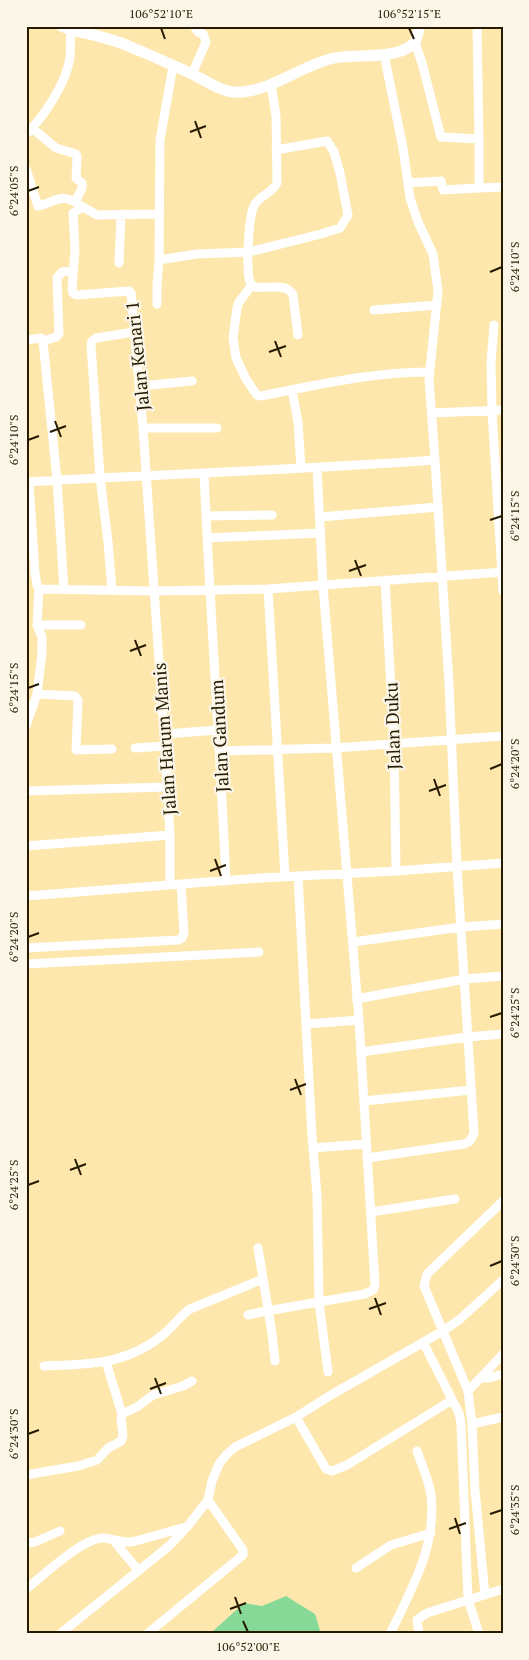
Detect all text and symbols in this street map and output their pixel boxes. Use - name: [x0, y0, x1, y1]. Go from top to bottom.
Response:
- text: 106°52'10"E: [129, 6, 193, 21]
- text: 106°52'15"E: [377, 6, 441, 21]
- text: 6°24'05"S: [6, 166, 21, 216]
- text: 6°24'10"S: [507, 242, 522, 292]
- street label: Jalan Kenari 1: [119, 300, 155, 412]
- text: 6°24'10"S: [6, 415, 21, 465]
- text: 6°24'15"S: [507, 491, 522, 541]
- street label: Jalan Harum Manis: [147, 662, 181, 816]
- text: 6°24'15"S: [6, 663, 21, 713]
- street label: Jalan Gandum: [204, 679, 234, 793]
- street label: Jalan Duku: [378, 682, 406, 770]
- text: 6°24'20"S: [507, 739, 522, 789]
- text: 6°24'20"S: [6, 912, 21, 962]
- text: 6°24'25"S: [507, 988, 522, 1038]
- text: 6°24'25"S: [6, 1160, 21, 1210]
- text: 6°24'30"S: [507, 1236, 522, 1286]
- text: 6°24'30"S: [6, 1409, 21, 1459]
- text: 6°24'35"S: [507, 1485, 522, 1535]
- text: 106°52'00"E: [216, 1639, 280, 1654]

